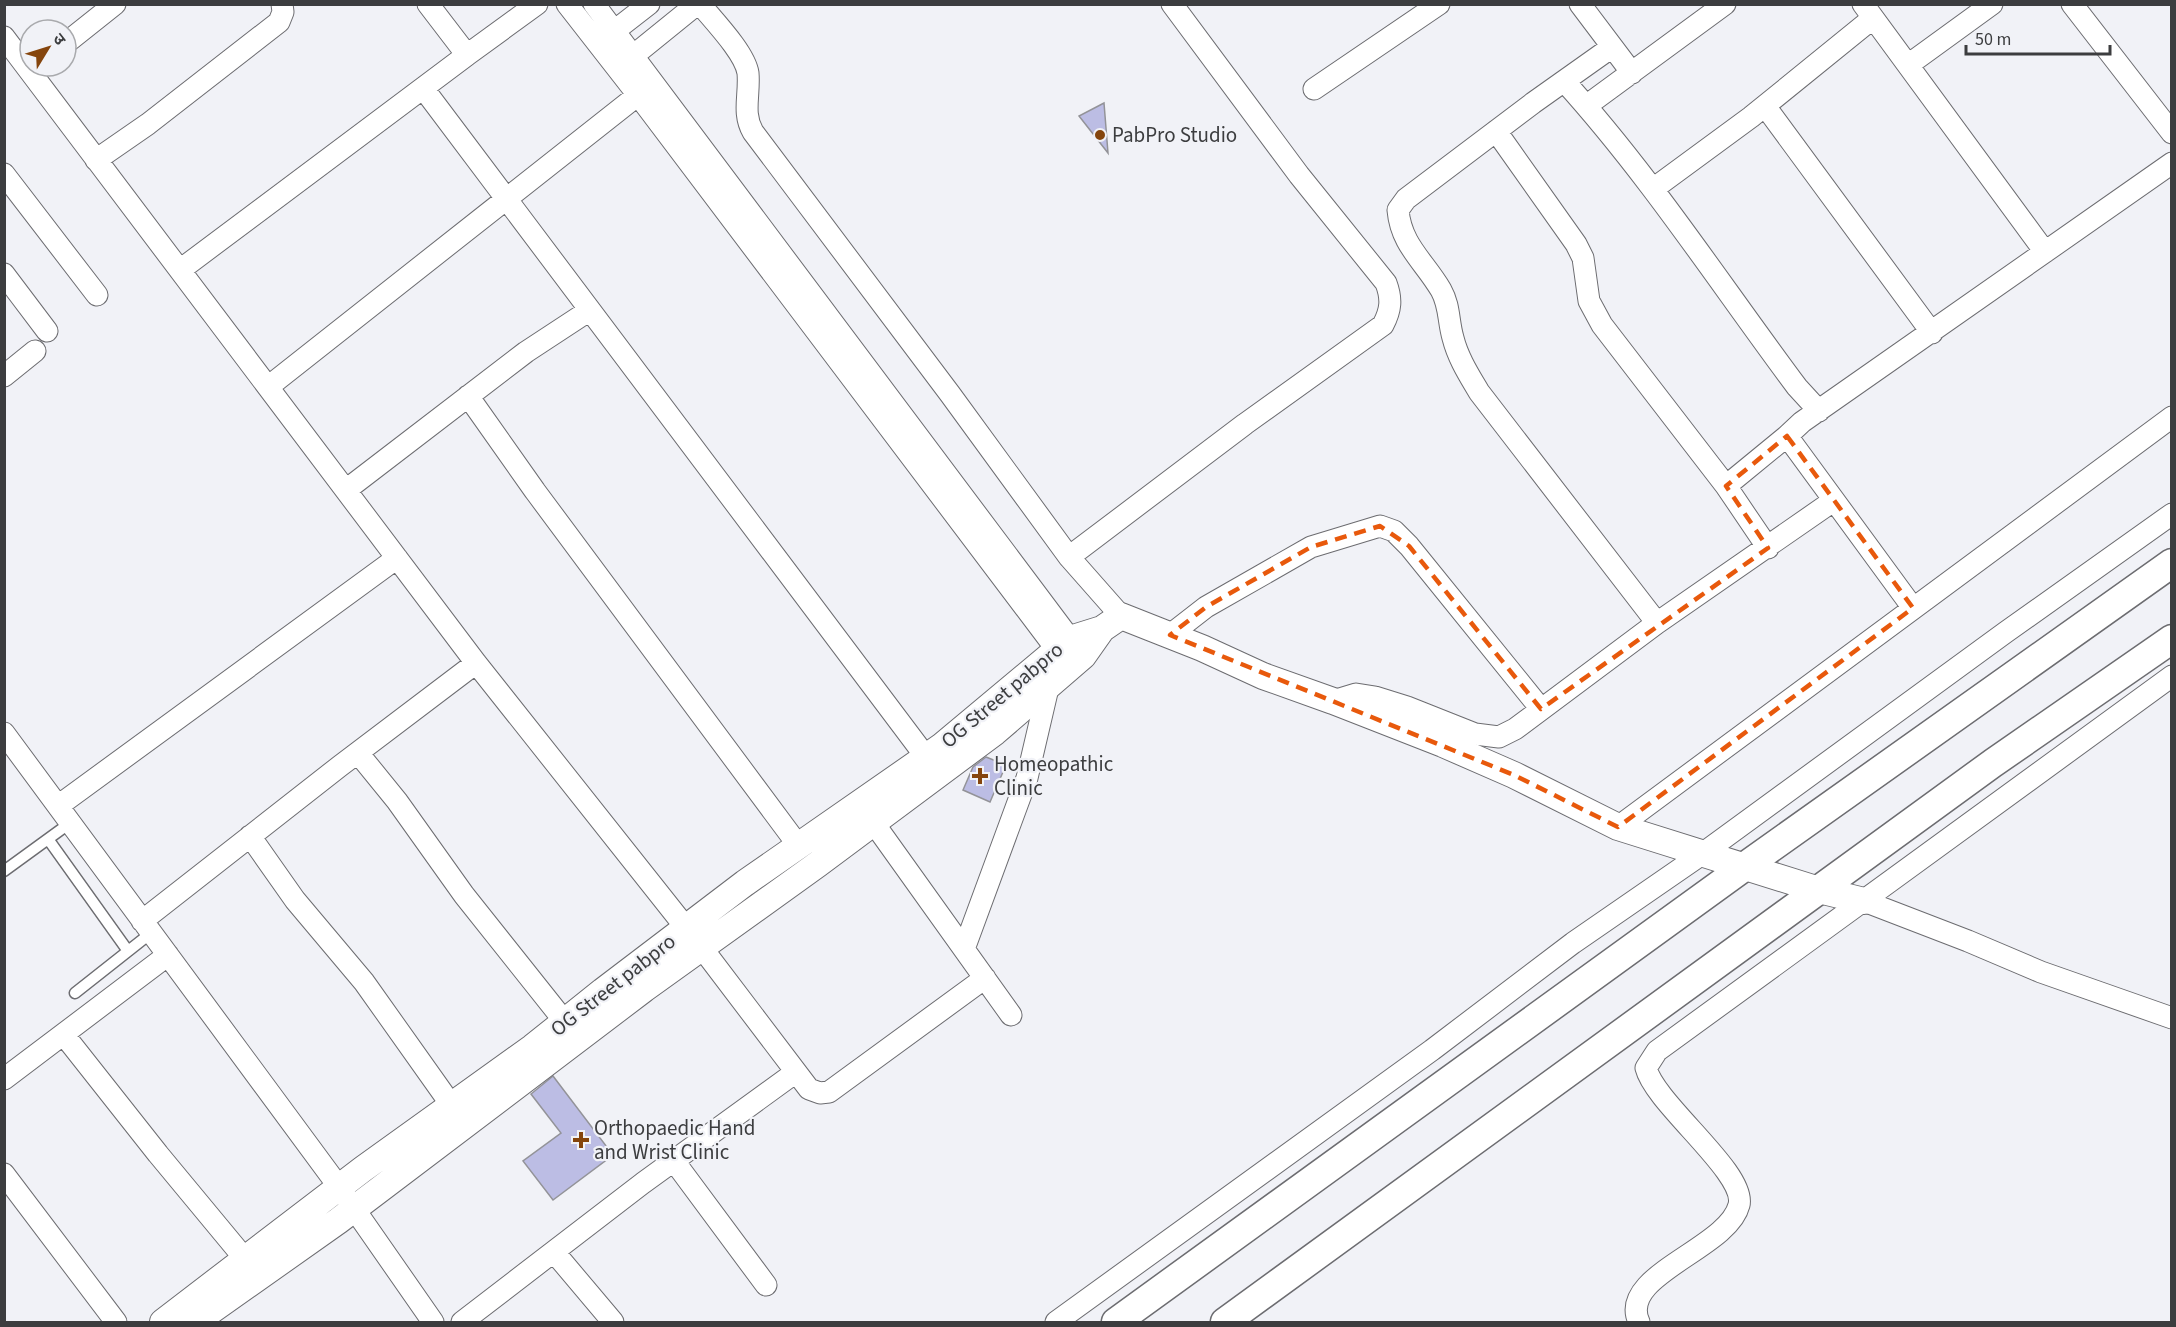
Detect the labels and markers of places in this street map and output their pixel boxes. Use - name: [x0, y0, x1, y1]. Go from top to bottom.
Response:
- place label: PabPro Studio: [1112, 120, 1237, 150]
- marker: PabPro Studio: [1093, 128, 1107, 142]
- place label: Homeopathic Clinic: [994, 749, 1114, 803]
- marker: Homeopathic Clinic: [971, 767, 989, 785]
- place label: Orthopaedic Hand and Wrist Clinic: [594, 1113, 756, 1167]
- marker: Orthopaedic Hand and Wrist Clinic: [572, 1131, 590, 1149]

